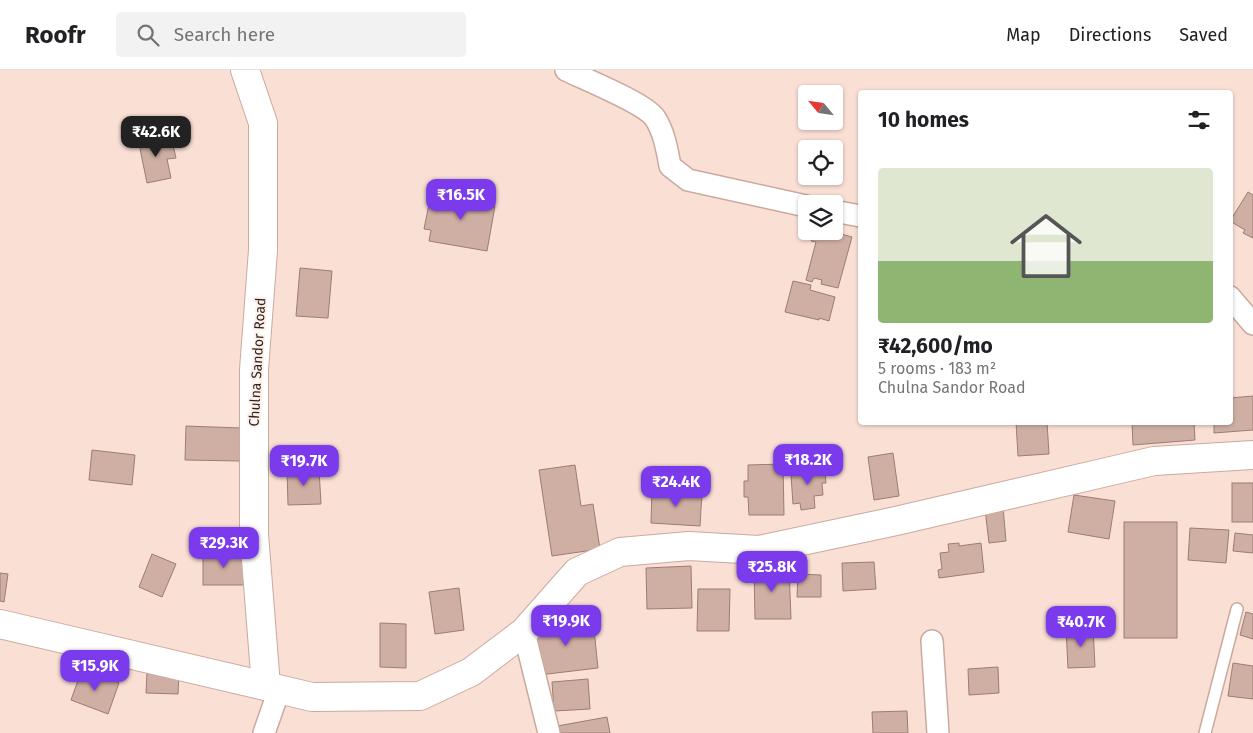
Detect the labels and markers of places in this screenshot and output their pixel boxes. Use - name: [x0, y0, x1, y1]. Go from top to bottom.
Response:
- pin: ₹42.6K: [115, 116, 197, 158]
- pin: ₹16.5K: [420, 178, 502, 221]
- pin: ₹19.7K: [263, 444, 345, 487]
- pin: ₹18.2K: [767, 444, 849, 486]
- pin: ₹24.4K: [635, 466, 717, 508]
- pin: ₹29.3K: [183, 526, 265, 569]
- pin: ₹25.8K: [731, 550, 813, 593]
- pin: ₹19.9K: [525, 604, 607, 647]
- pin: ₹40.7K: [1040, 606, 1122, 648]
- pin: ₹15.9K: [54, 650, 136, 692]

